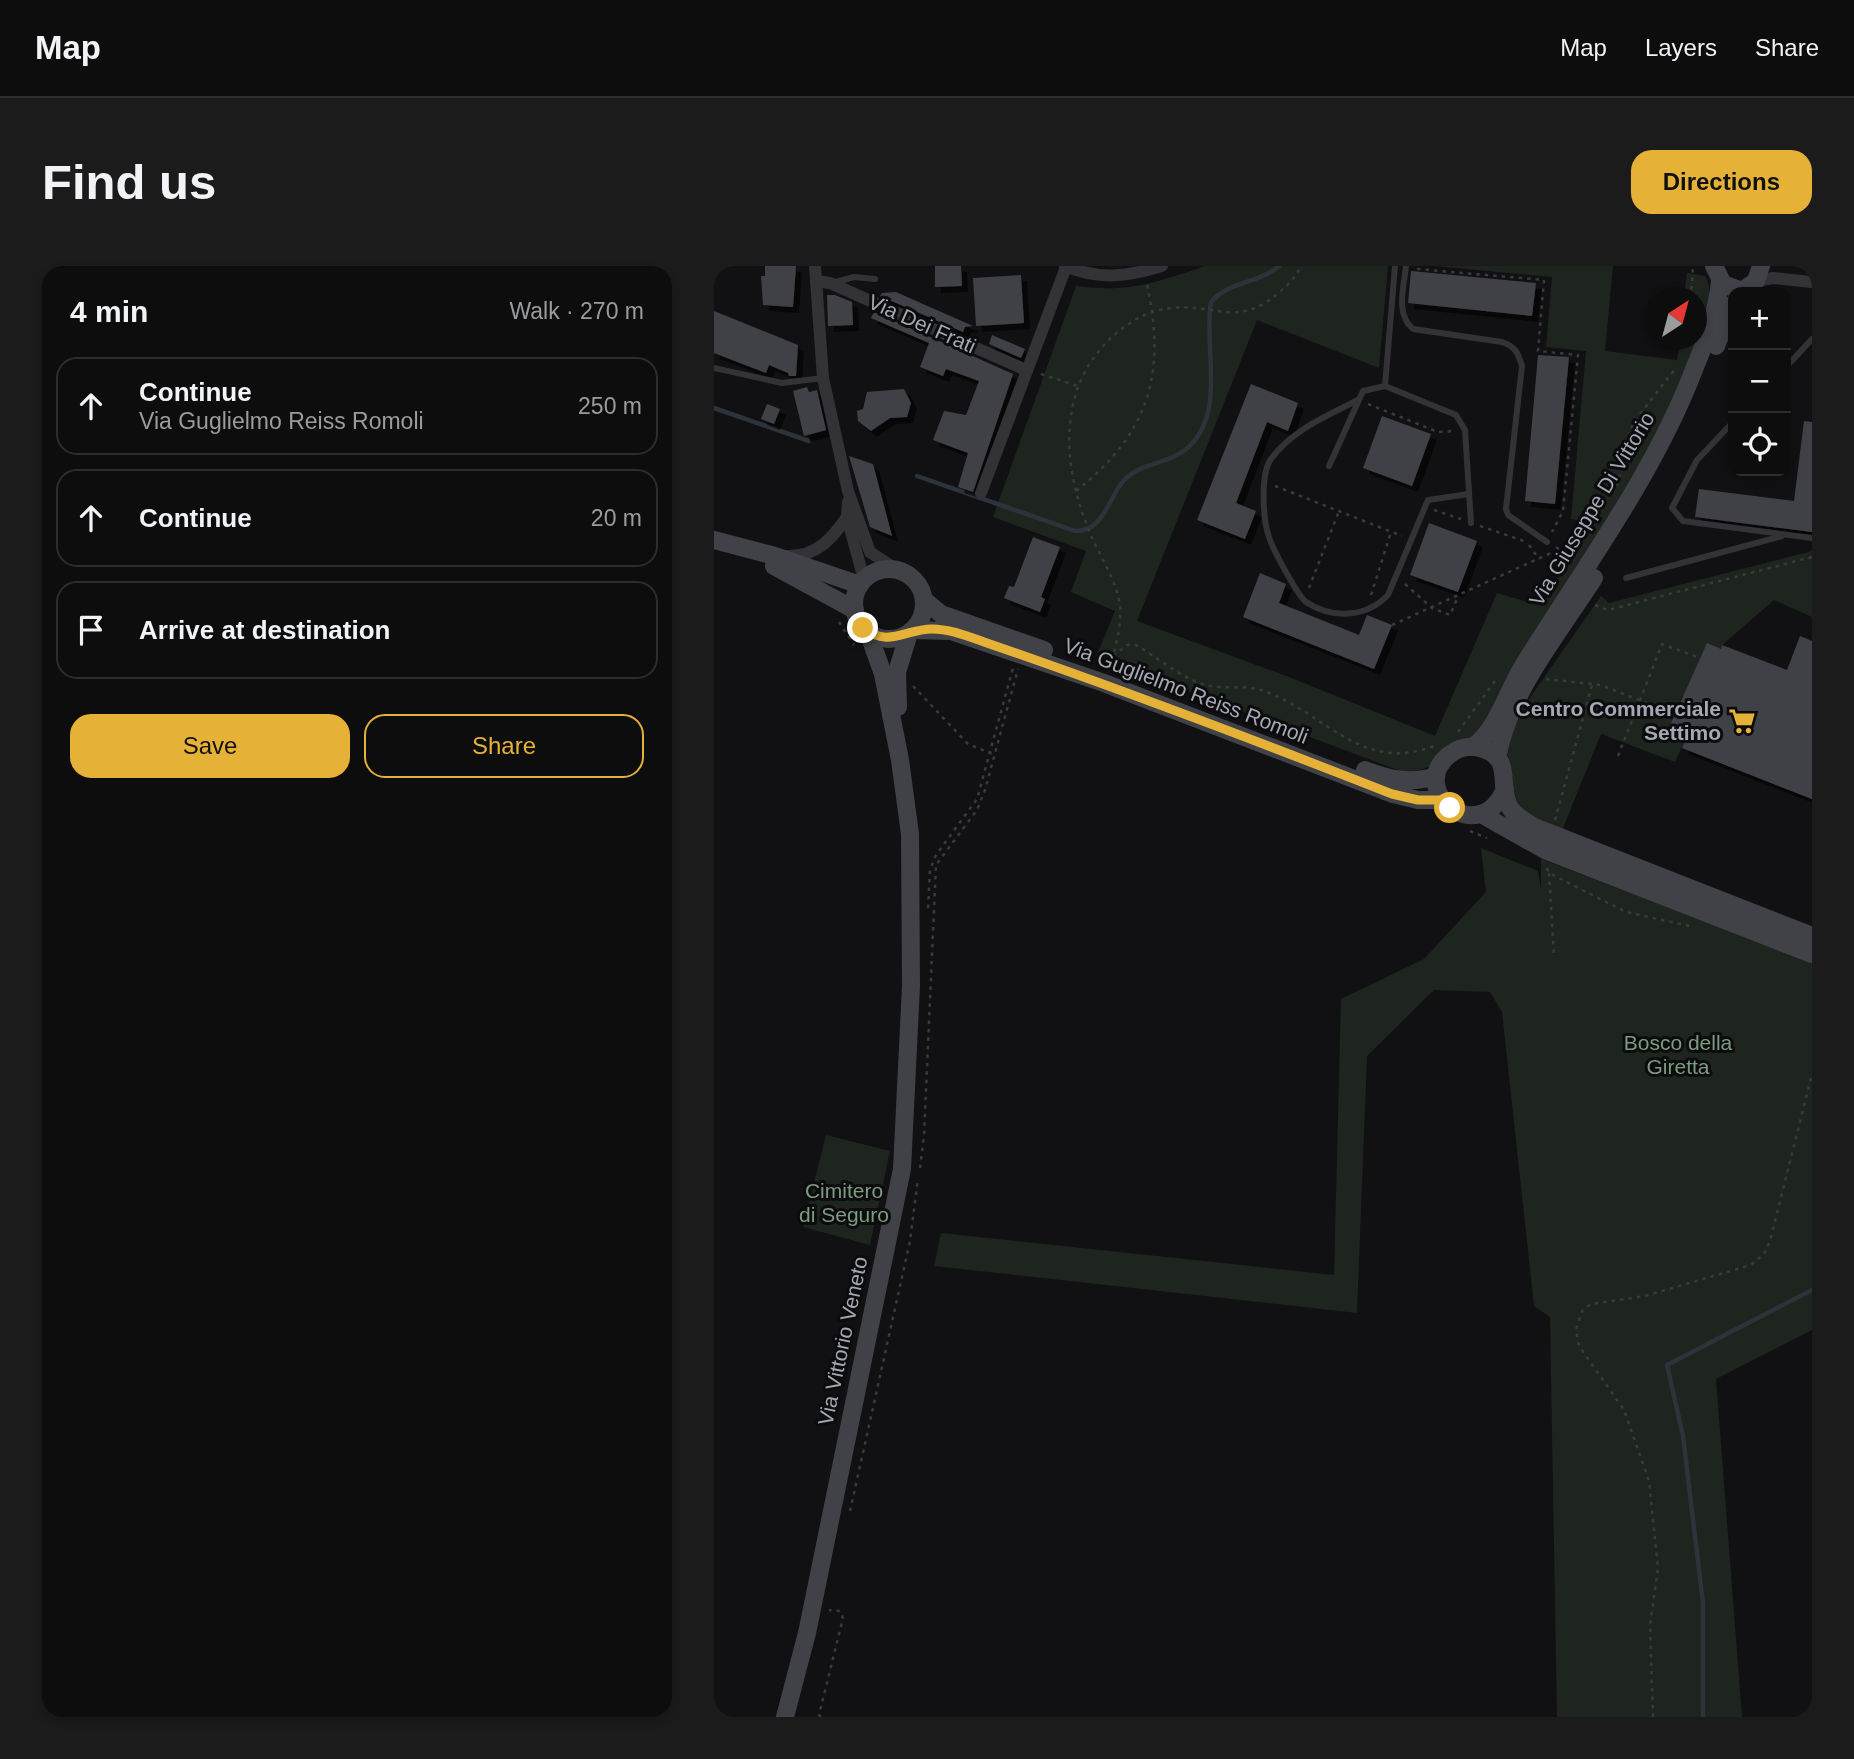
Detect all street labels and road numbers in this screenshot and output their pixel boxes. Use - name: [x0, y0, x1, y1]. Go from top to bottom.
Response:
- street label: Via Dei Frati: [865, 290, 979, 357]
- street label: Via Giuseppe Di Vittorio: [1524, 408, 1659, 610]
- street label: Via Guglielmo Reiss Romoli: [1061, 633, 1312, 748]
- street label: Via Vittorio Veneto: [813, 1254, 872, 1427]

